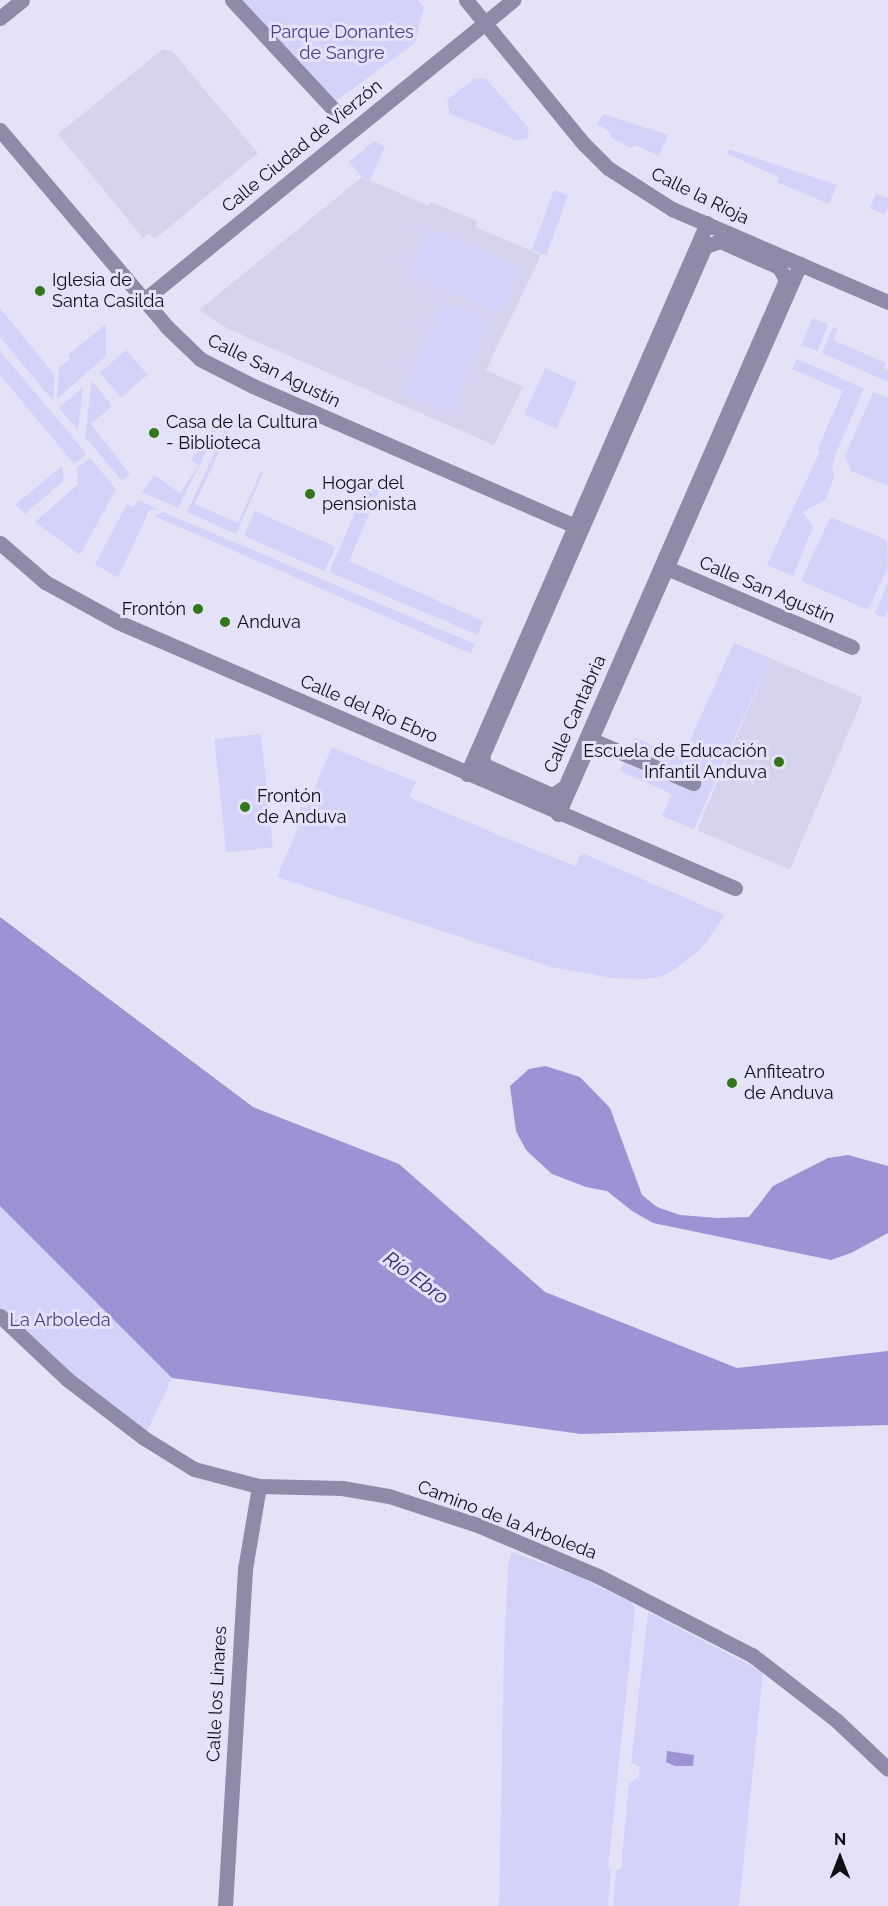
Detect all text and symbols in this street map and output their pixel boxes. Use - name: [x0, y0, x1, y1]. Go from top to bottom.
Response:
- park label: Parque Donantes de Sangre: [270, 22, 414, 64]
- street label: Calle Ciudad de Vierzón: [217, 75, 387, 217]
- street label: Calle la Rioja: [647, 163, 753, 229]
- place label: Iglesia de Santa Casilda: [52, 270, 164, 312]
- marker: Iglesia de Santa Casilda: [33, 284, 47, 298]
- street label: Calle San Agustín: [204, 329, 344, 413]
- place label: Casa de la Cultura - Biblioteca: [166, 412, 318, 454]
- marker: Casa de la Cultura - Biblioteca: [147, 426, 161, 440]
- place label: Hogar del pensionista: [322, 473, 416, 516]
- marker: Hogar del pensionista: [303, 487, 317, 501]
- street label: Calle San Agustín: [696, 552, 838, 628]
- place label: Frontón: [122, 598, 186, 620]
- marker: Frontón: [191, 602, 205, 616]
- place label: Anduva: [237, 611, 301, 633]
- marker: Anduva: [218, 615, 232, 629]
- street label: Calle Cantabria: [539, 652, 611, 776]
- street label: Calle del Río Ebro: [297, 670, 441, 748]
- place label: Escuela de Educación Infantil Anduva: [583, 741, 767, 783]
- marker: Escuela de Educación Infantil Anduva: [772, 755, 786, 769]
- place label: Frontón de Anduva: [257, 786, 347, 828]
- marker: Frontón de Anduva: [238, 800, 252, 814]
- place label: Anfiteatro de Anduva: [744, 1062, 834, 1104]
- marker: Anfiteatro de Anduva: [725, 1076, 739, 1090]
- water label: Río Ebro: [379, 1246, 453, 1310]
- park label: La Arboleda: [9, 1309, 111, 1331]
- street label: Camino de la Arboleda: [414, 1476, 600, 1564]
- street label: Calle los Linares: [203, 1626, 231, 1762]
- north arrow: [810, 1828, 870, 1888]
- text: N: [834, 1830, 846, 1849]

